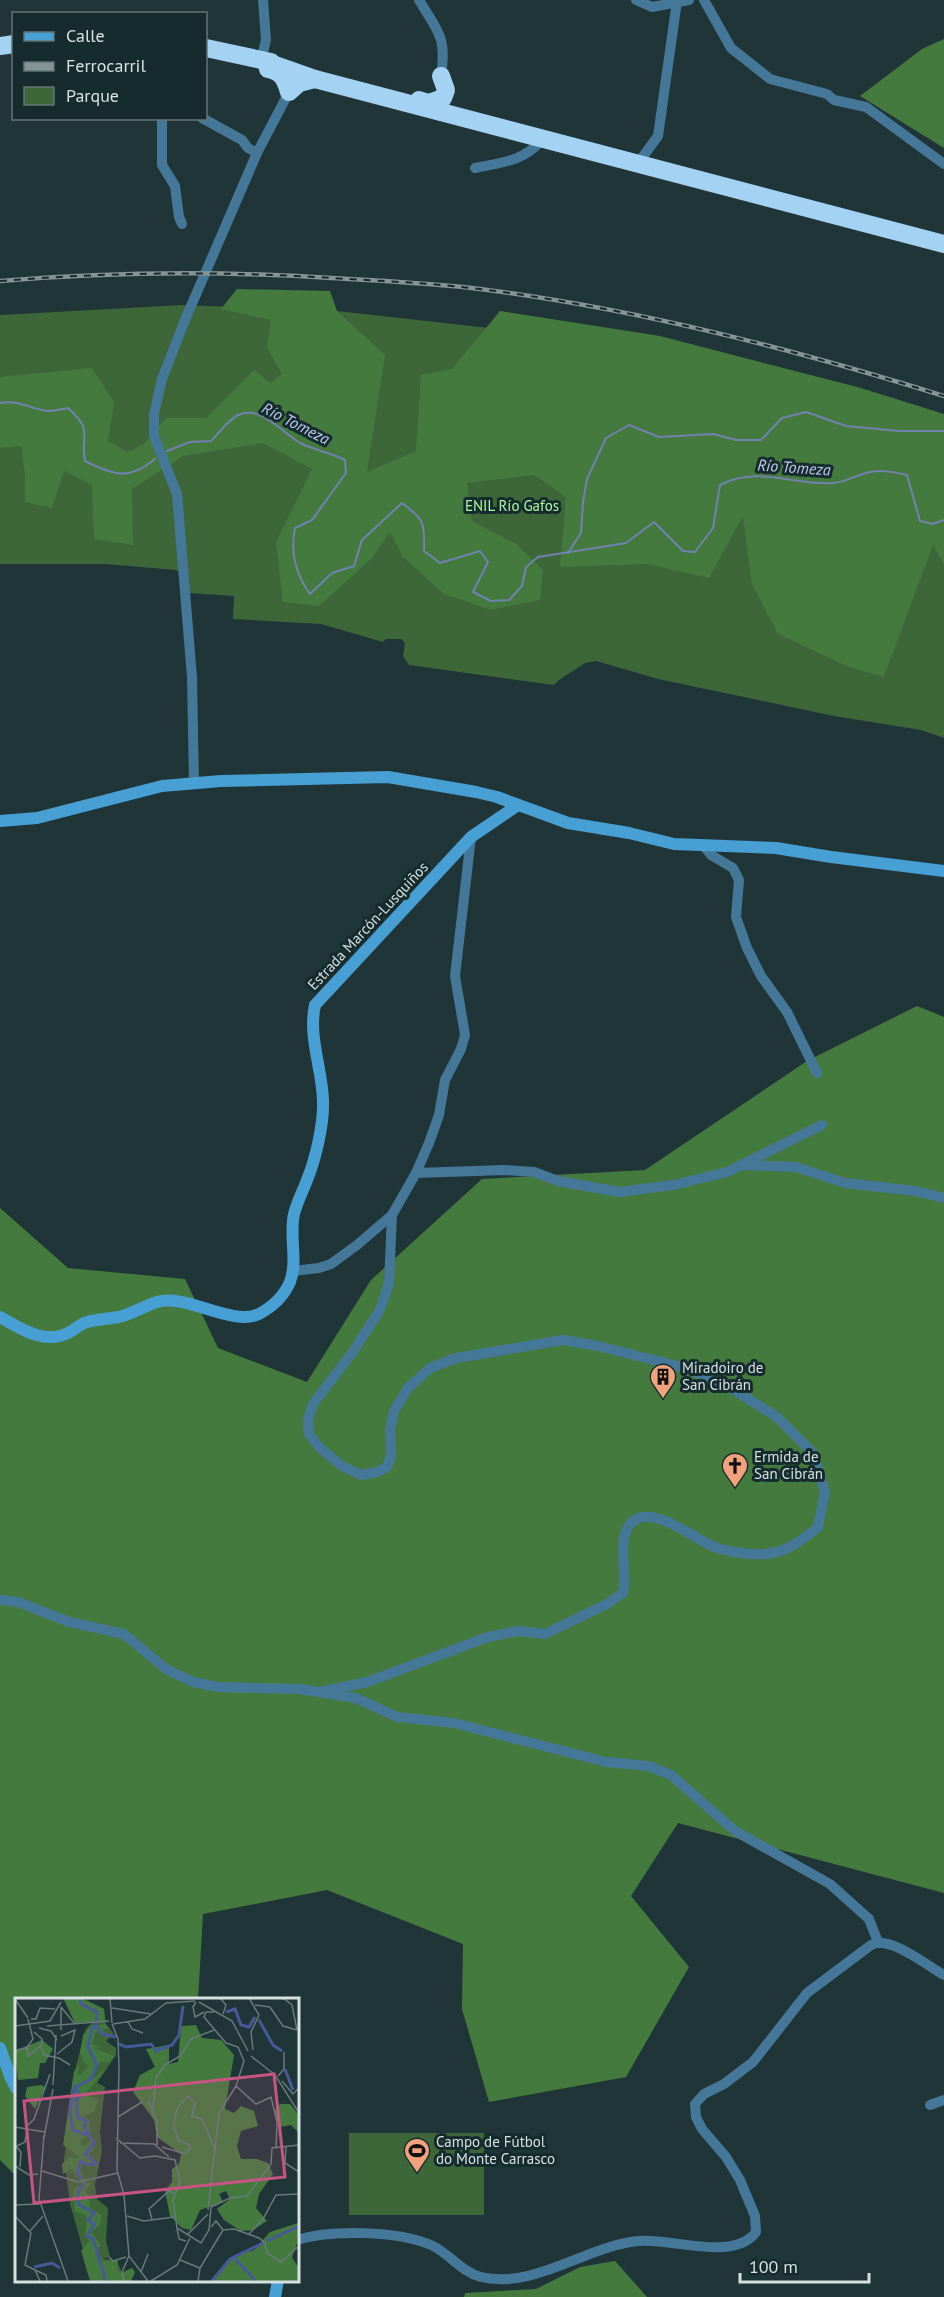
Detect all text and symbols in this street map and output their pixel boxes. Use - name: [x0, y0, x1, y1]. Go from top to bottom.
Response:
- legend: [12, 12, 207, 120]
- text: Calle: [66, 24, 105, 47]
- text: Ferrocarril: [66, 54, 146, 77]
- text: Parque: [66, 84, 119, 107]
- water label: Río Tomeza: [259, 397, 333, 449]
- water label: Río Tomeza: [757, 454, 831, 480]
- park label: ENIL Río Gafos: [465, 496, 559, 515]
- street label: Estrada Marcón-Lusquiños: [303, 858, 432, 994]
- place label: Miradoiro de San Cibrán: [682, 1358, 763, 1394]
- building icon: Miradoiro de San Cibrán: [648, 1362, 678, 1400]
- place label: Ermida de San Cibrán: [754, 1447, 823, 1483]
- church icon: Ermida de San Cibrán: [720, 1451, 750, 1489]
- inset map: [15, 1998, 298, 2282]
- place label: Campo de Fútbol do Monte Carrasco: [436, 2132, 555, 2168]
- sports icon: Campo de Fútbol do Monte Carrasco: [402, 2136, 432, 2174]
- scale bar: [740, 2246, 869, 2284]
- text: 100 m: [749, 2255, 798, 2278]

